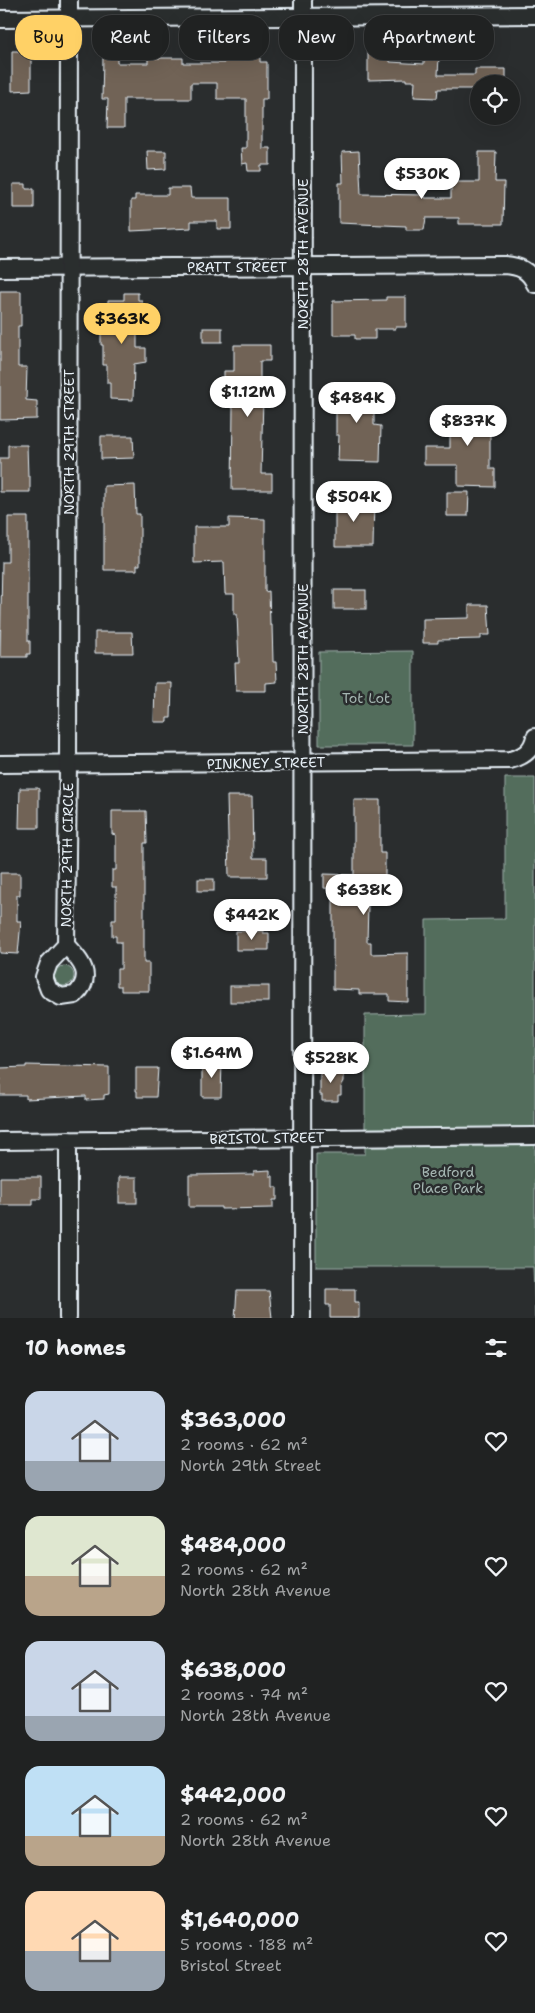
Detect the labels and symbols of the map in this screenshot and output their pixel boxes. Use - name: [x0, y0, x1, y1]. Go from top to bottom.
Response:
- pin: $530K: [387, 158, 457, 200]
- street label: NORTH 28TH AVENUE: [294, 178, 312, 330]
- street label: PRATT STREET: [187, 258, 287, 276]
- pin: $363K: [87, 302, 157, 345]
- street label: NORTH 29TH STREET: [60, 369, 78, 515]
- pin: $1.12M: [207, 376, 289, 418]
- pin: $484K: [322, 382, 392, 424]
- pin: $837K: [433, 404, 503, 447]
- pin: $504K: [319, 480, 389, 523]
- street label: NORTH 28TH AVENUE: [294, 583, 312, 735]
- park label: Tot Lot: [342, 689, 390, 707]
- street label: PINKNEY STREET: [206, 753, 326, 773]
- street label: NORTH 29TH CIRCLE: [57, 782, 77, 927]
- pin: $638K: [329, 874, 399, 916]
- pin: $442K: [217, 898, 287, 941]
- pin: $1.64M: [171, 1036, 253, 1079]
- pin: $528K: [296, 1042, 366, 1084]
- street label: BRISTOL STREET: [209, 1128, 325, 1148]
- park label: Bedford Place Park: [413, 1163, 483, 1197]

